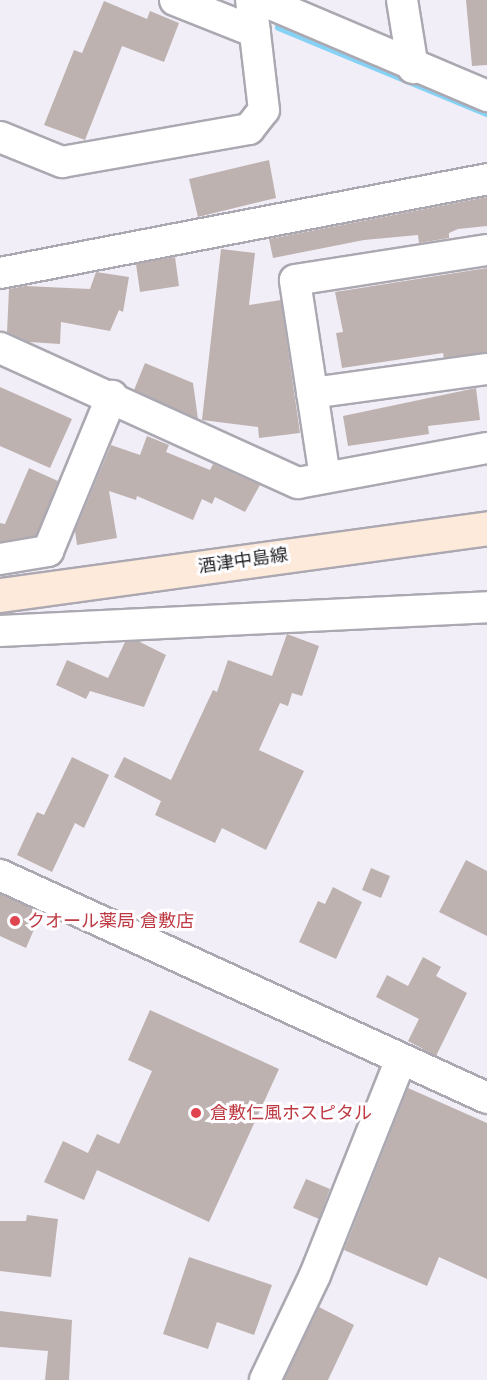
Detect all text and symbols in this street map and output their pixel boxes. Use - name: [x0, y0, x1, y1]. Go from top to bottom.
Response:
- street label: 酒津中島線: [197, 544, 289, 578]
- place label: クオール薬局 倉敷店: [27, 910, 194, 932]
- marker: クオール薬局 倉敷店: [8, 914, 22, 928]
- place label: 倉敷仁風ホスピタル: [210, 1102, 372, 1124]
- marker: 倉敷仁風ホスピタル: [187, 1104, 205, 1122]

